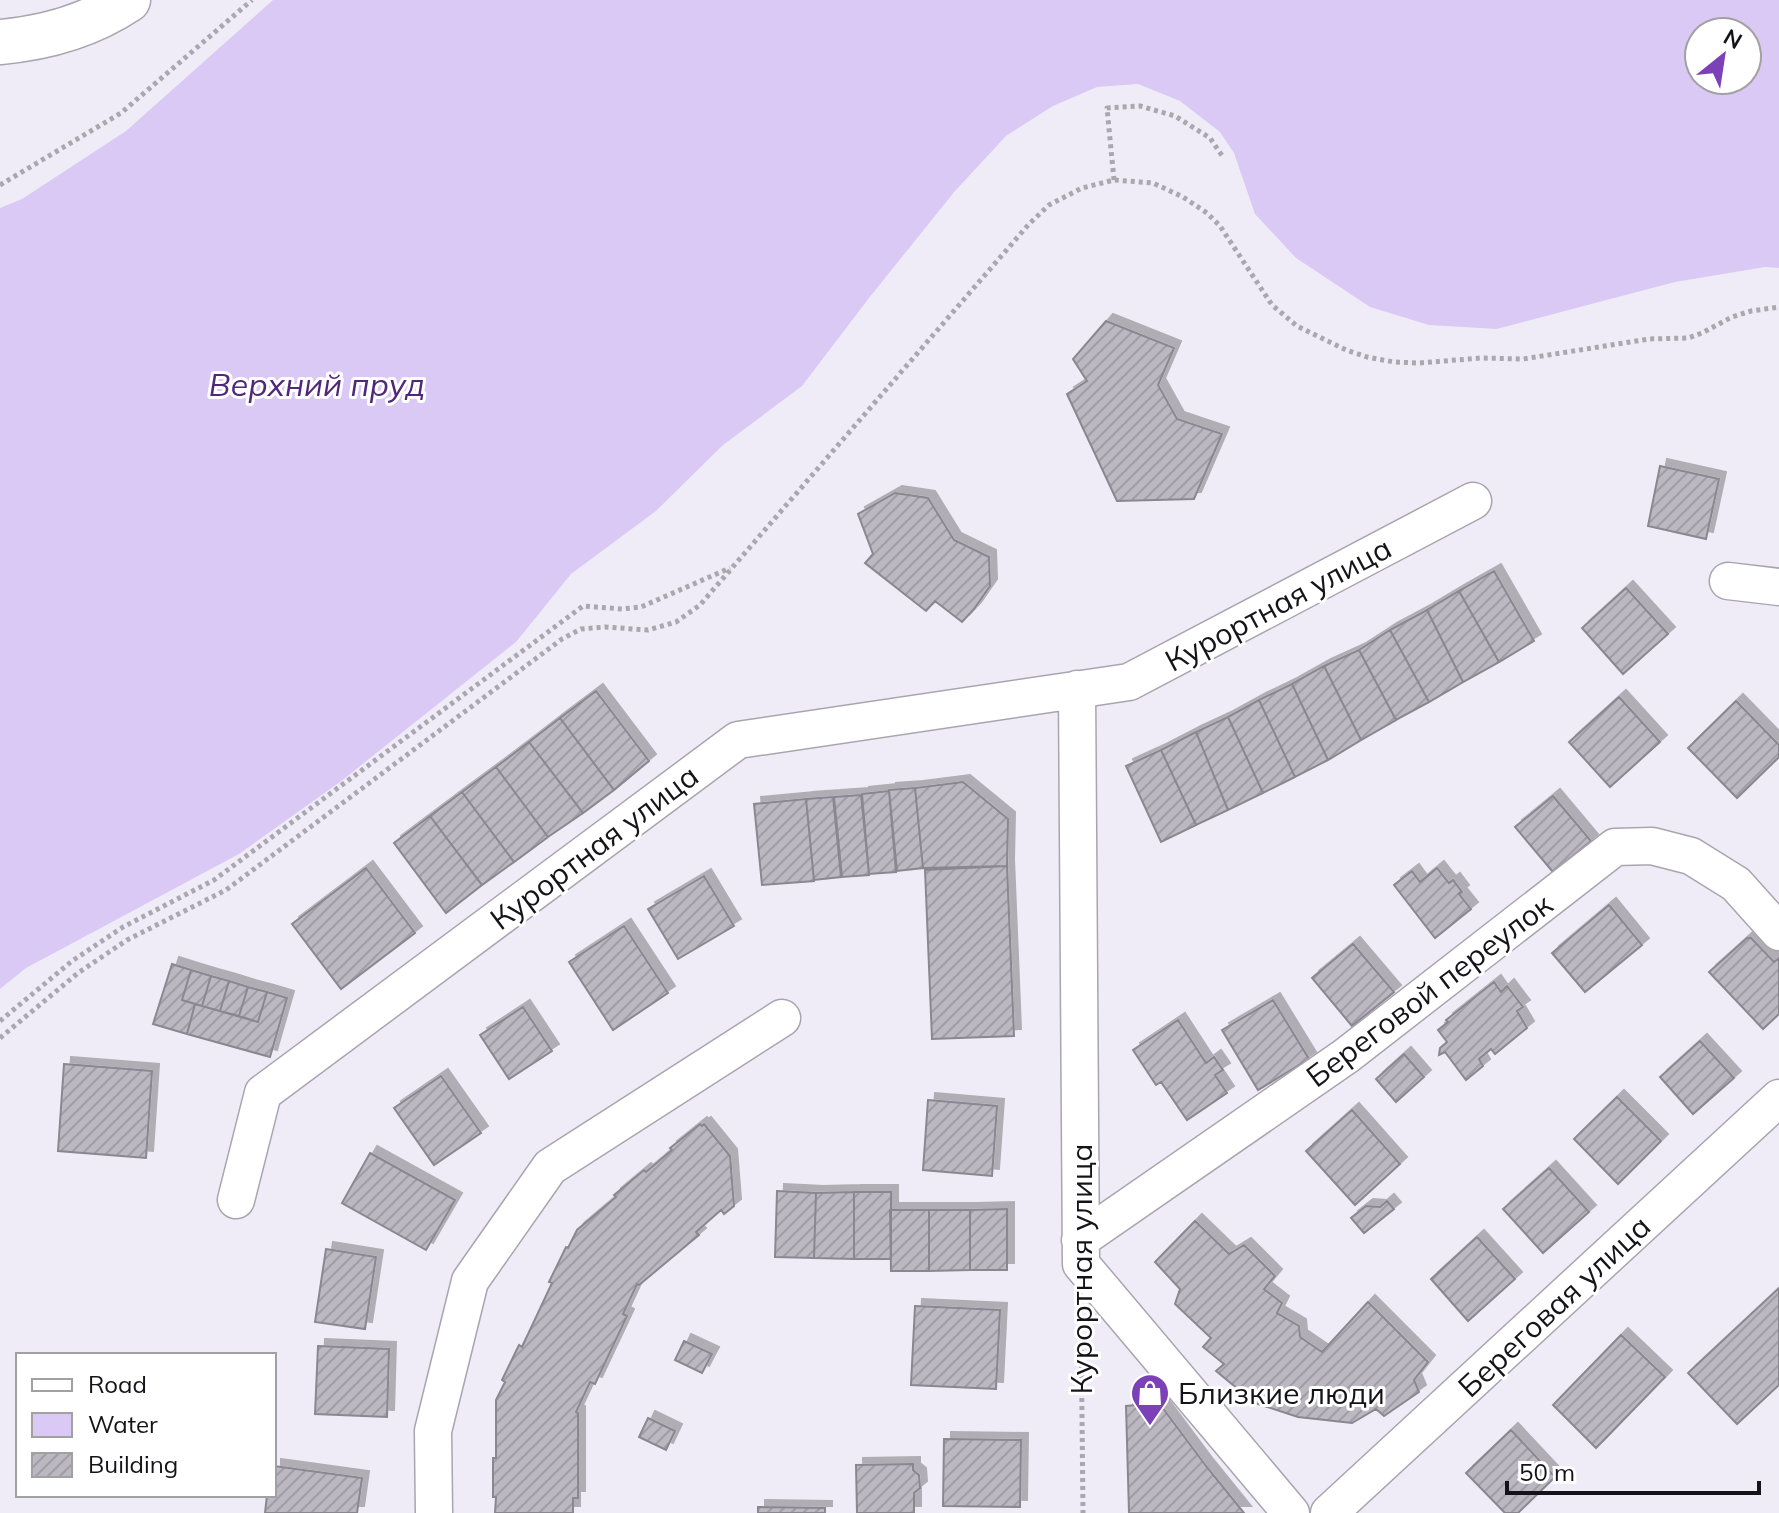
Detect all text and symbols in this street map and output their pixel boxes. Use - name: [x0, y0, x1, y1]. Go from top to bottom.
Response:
- north arrow: [1683, 16, 1763, 96]
- text: N: [1719, 22, 1747, 55]
- water label: Верхний пруд: [209, 364, 425, 404]
- street label: Курортная улица: [1158, 528, 1398, 680]
- street label: Курортная улица: [482, 756, 706, 938]
- street label: Береговой переулок: [1298, 885, 1560, 1095]
- street label: Курортная улица: [1062, 1144, 1100, 1394]
- street label: Береговая улица: [1450, 1207, 1658, 1405]
- legend: [16, 1353, 276, 1497]
- text: Road: [88, 1369, 147, 1399]
- shop icon: Близкие люди: [1129, 1372, 1171, 1427]
- place label: Близкие люди: [1178, 1374, 1385, 1412]
- text: Water: [88, 1409, 158, 1439]
- scale bar: [1507, 1445, 1759, 1495]
- text: Building: [88, 1449, 178, 1479]
- text: 50 m: [1519, 1457, 1575, 1487]

